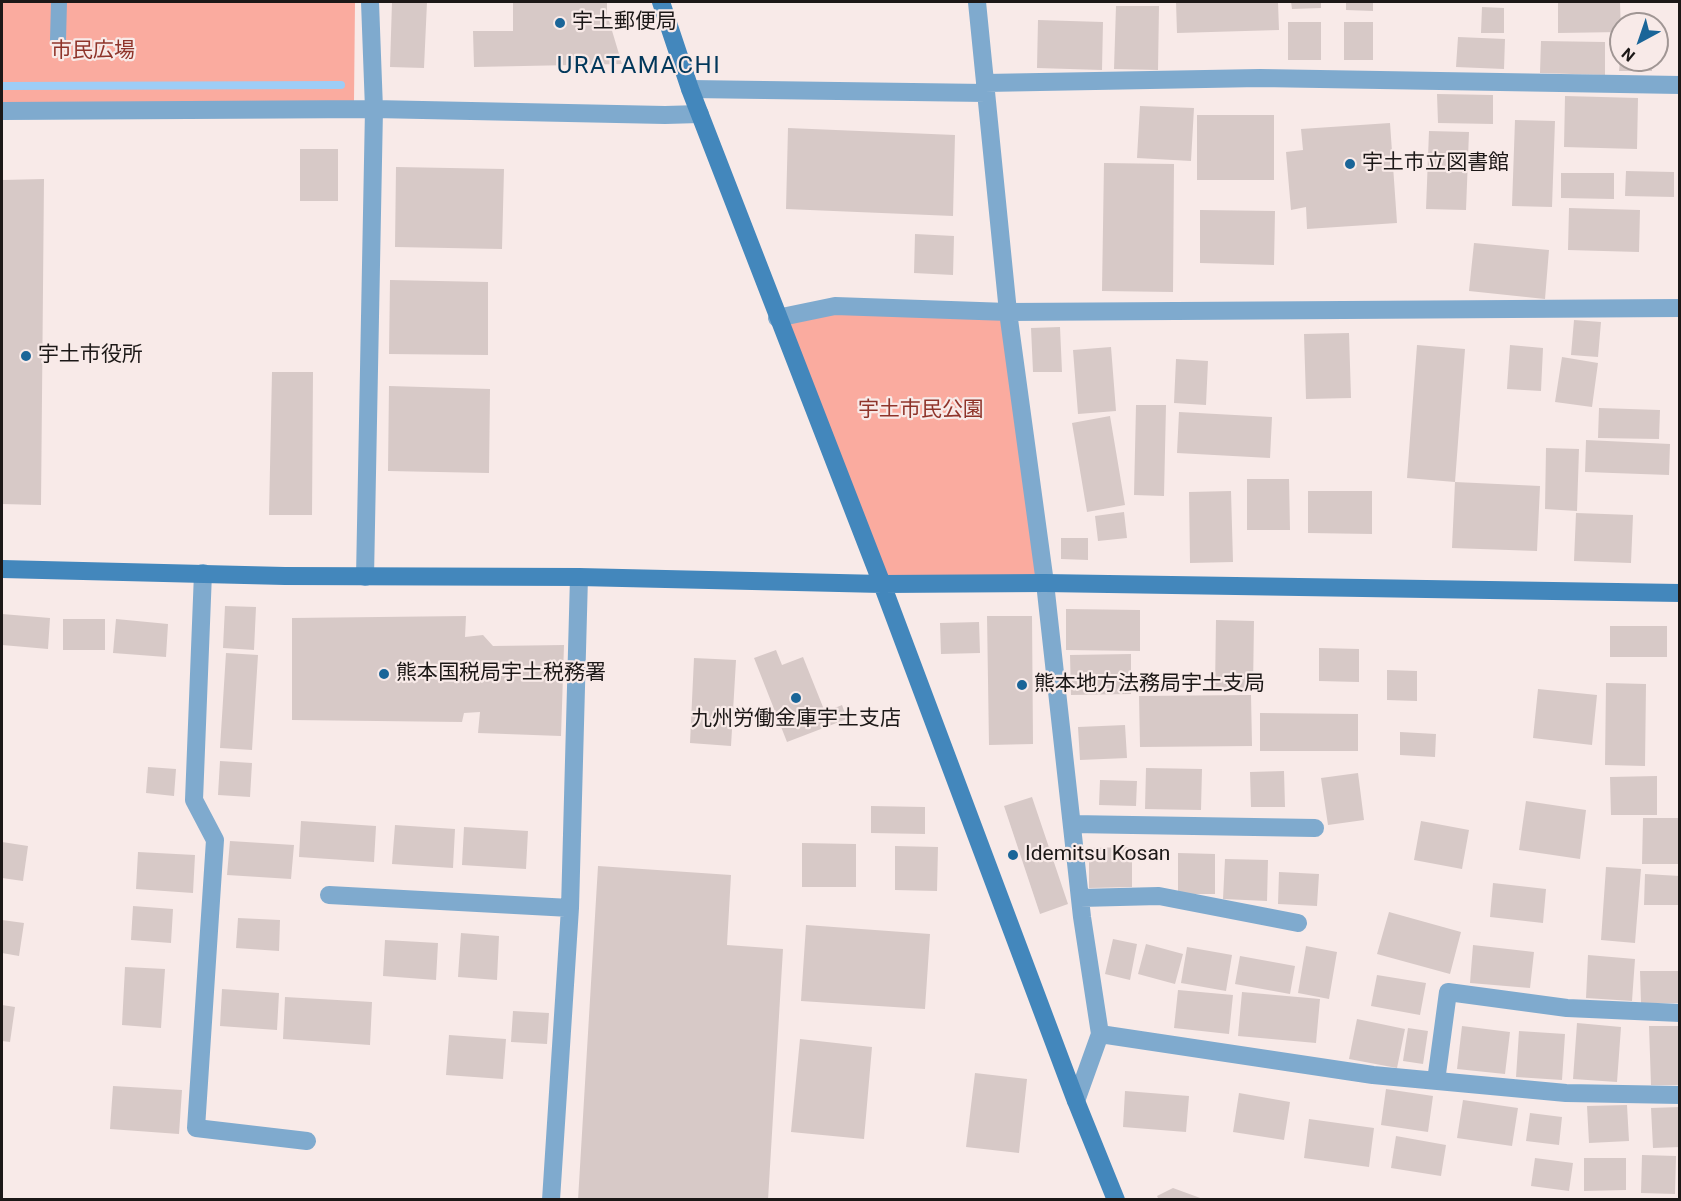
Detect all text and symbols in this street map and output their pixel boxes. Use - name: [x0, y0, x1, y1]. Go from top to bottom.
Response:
- place label: 宇土郵便局: [572, 10, 677, 36]
- north arrow: [1609, 12, 1669, 72]
- marker: 宇土郵便局: [553, 16, 567, 30]
- park label: 市民広場: [51, 39, 135, 65]
- text: N: [1618, 44, 1639, 66]
- district label: URATAMACHI: [557, 53, 721, 81]
- place label: 宇土市立図書館: [1362, 151, 1509, 177]
- marker: 宇土市立図書館: [1343, 157, 1357, 171]
- place label: 宇土市役所: [38, 343, 143, 369]
- marker: 宇土市役所: [19, 349, 33, 363]
- park label: 宇土市民公園: [858, 398, 984, 424]
- place label: 熊本国税局宇土税務署: [396, 661, 606, 687]
- marker: 熊本国税局宇土税務署: [377, 667, 391, 681]
- place label: 熊本地方法務局宇土支局: [1034, 672, 1265, 698]
- marker: 熊本地方法務局宇土支局: [1015, 678, 1029, 692]
- marker: 九州労働金庫宇土支店: [789, 691, 803, 705]
- place label: 九州労働金庫宇土支店: [691, 707, 901, 733]
- place label: Idemitsu Kosan: [1025, 842, 1170, 868]
- marker: Idemitsu Kosan: [1006, 848, 1020, 862]

